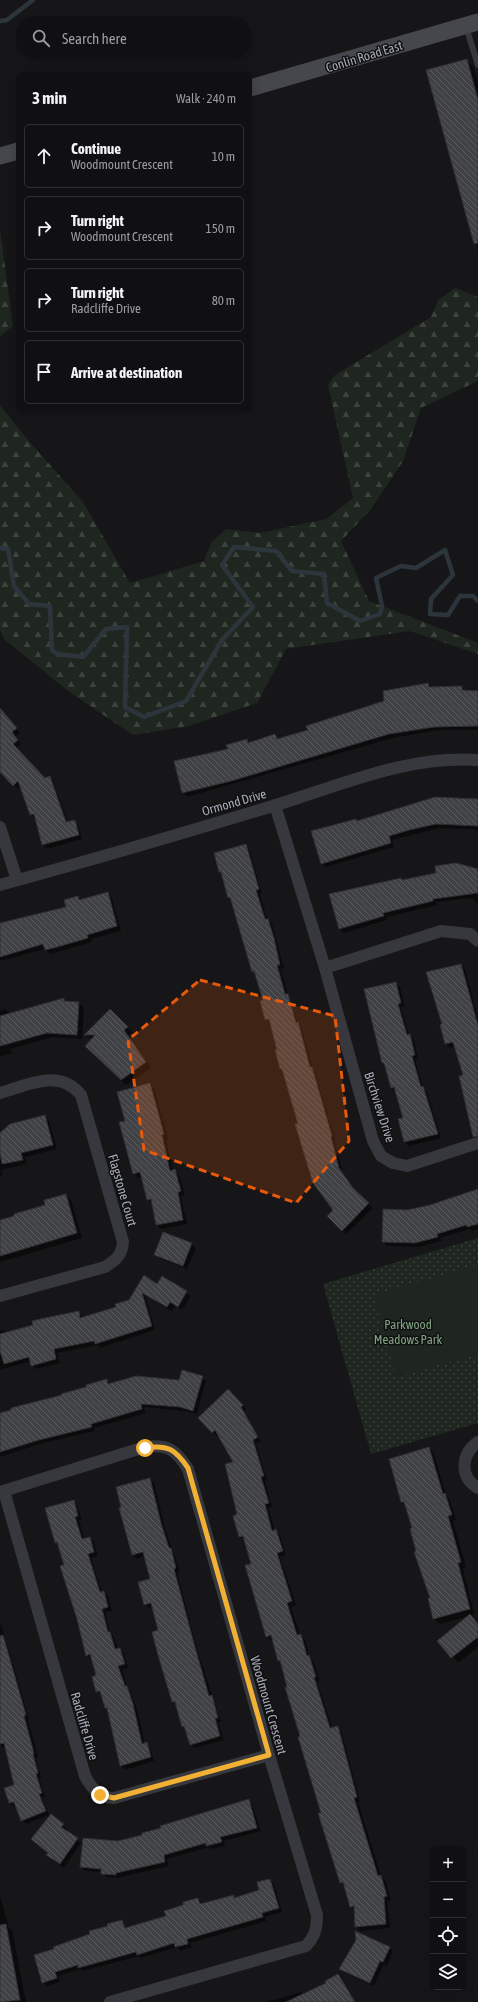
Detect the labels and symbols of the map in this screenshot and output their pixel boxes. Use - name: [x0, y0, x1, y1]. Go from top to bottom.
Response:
- street label: Conlin Road East: [324, 38, 404, 75]
- street label: Ormond Drive: [200, 786, 268, 819]
- street label: Birchview Drive: [361, 1070, 398, 1144]
- street label: Flagstone Court: [105, 1152, 140, 1228]
- park label: Parkwood Meadows Park: [374, 1317, 443, 1347]
- route start: [136, 1439, 154, 1457]
- street label: Woodmount Crescent: [247, 1654, 290, 1756]
- street label: Radcliffe Drive: [68, 1690, 101, 1762]
- route end: [91, 1786, 109, 1804]

